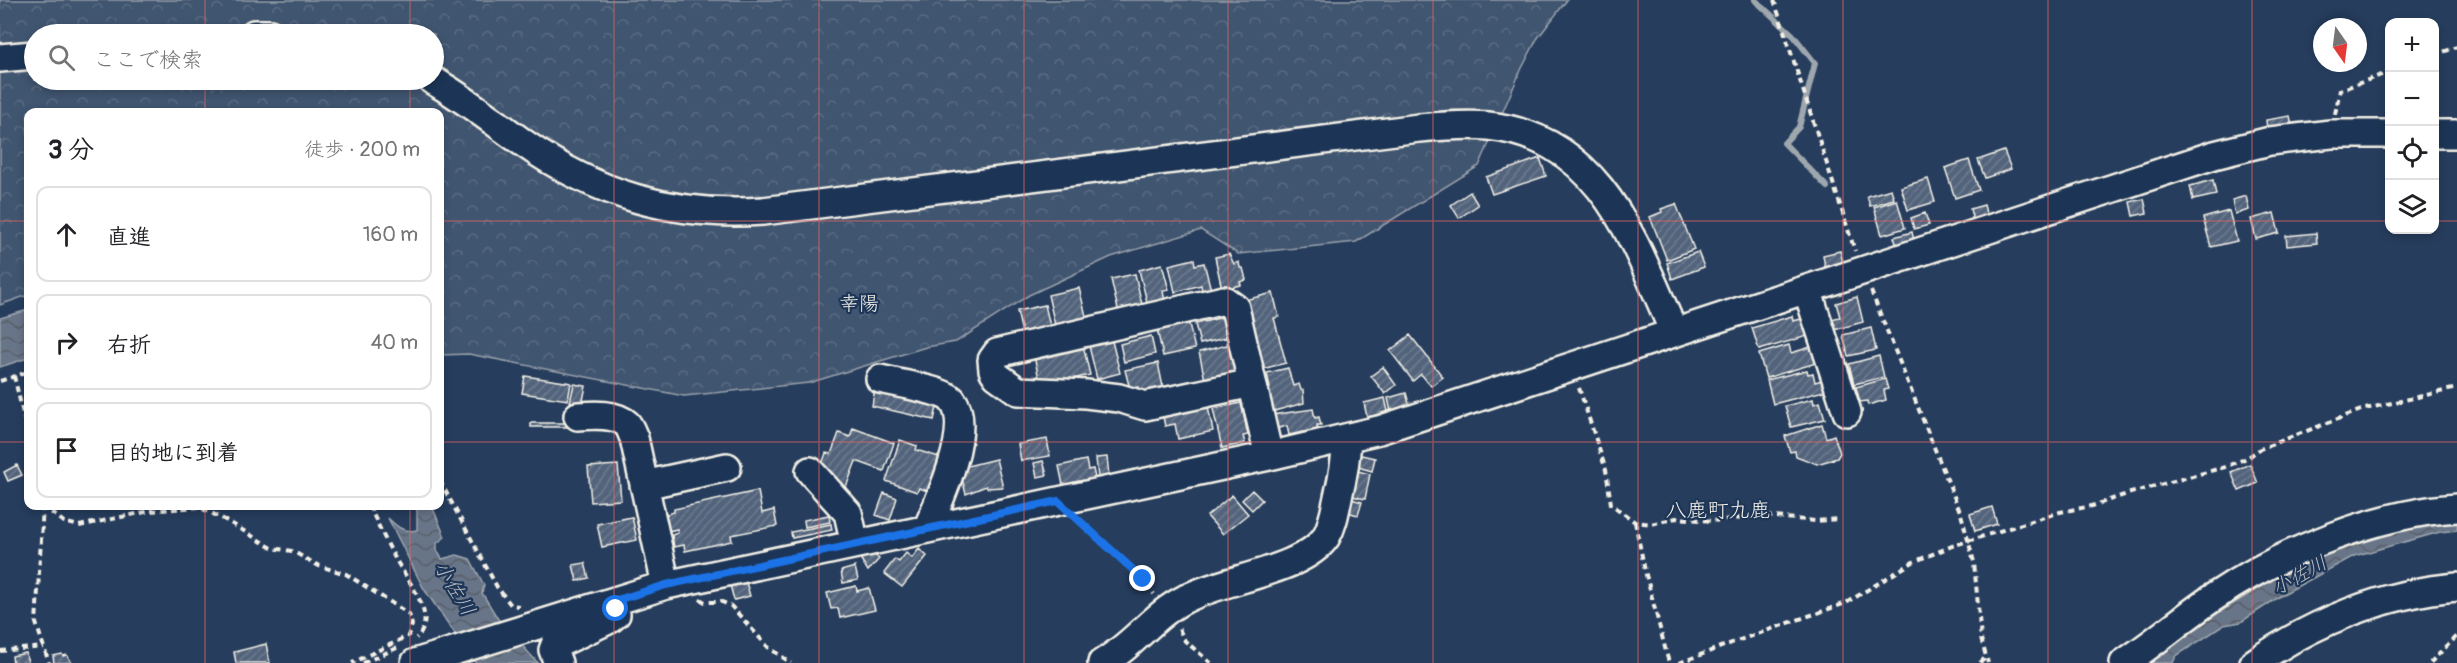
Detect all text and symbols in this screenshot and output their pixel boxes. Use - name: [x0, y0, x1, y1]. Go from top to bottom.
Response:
- north arrow: [2313, 18, 2367, 72]
- map controls: [2385, 18, 2439, 234]
- button: +: [2385, 18, 2439, 72]
- search box: [24, 24, 444, 90]
- icon: search: [45, 41, 78, 74]
- text: ここで検索: [93, 46, 203, 74]
- button: −: [2385, 72, 2439, 126]
- button: locate: [2385, 126, 2439, 180]
- text: 3 分: [48, 134, 94, 166]
- text: 徒歩 · 200 m: [304, 137, 420, 162]
- button: layers: [2385, 180, 2439, 234]
- icon: ahead: [50, 218, 83, 251]
- text: 160 m: [363, 222, 418, 247]
- text: 直進: [107, 223, 151, 251]
- district label: 幸陽: [839, 291, 879, 316]
- icon: right: [50, 326, 83, 359]
- text: 40 m: [371, 330, 418, 355]
- text: 右折: [107, 331, 151, 359]
- icon: arrive: [50, 434, 83, 467]
- text: 目的地に到着: [107, 439, 239, 467]
- district label: 八鹿町九鹿: [1666, 497, 1771, 524]
- water label: 小佐川: [2267, 550, 2332, 601]
- water label: 小佐川: [428, 556, 481, 620]
- route end: [1129, 565, 1155, 591]
- route start: [602, 595, 628, 621]

